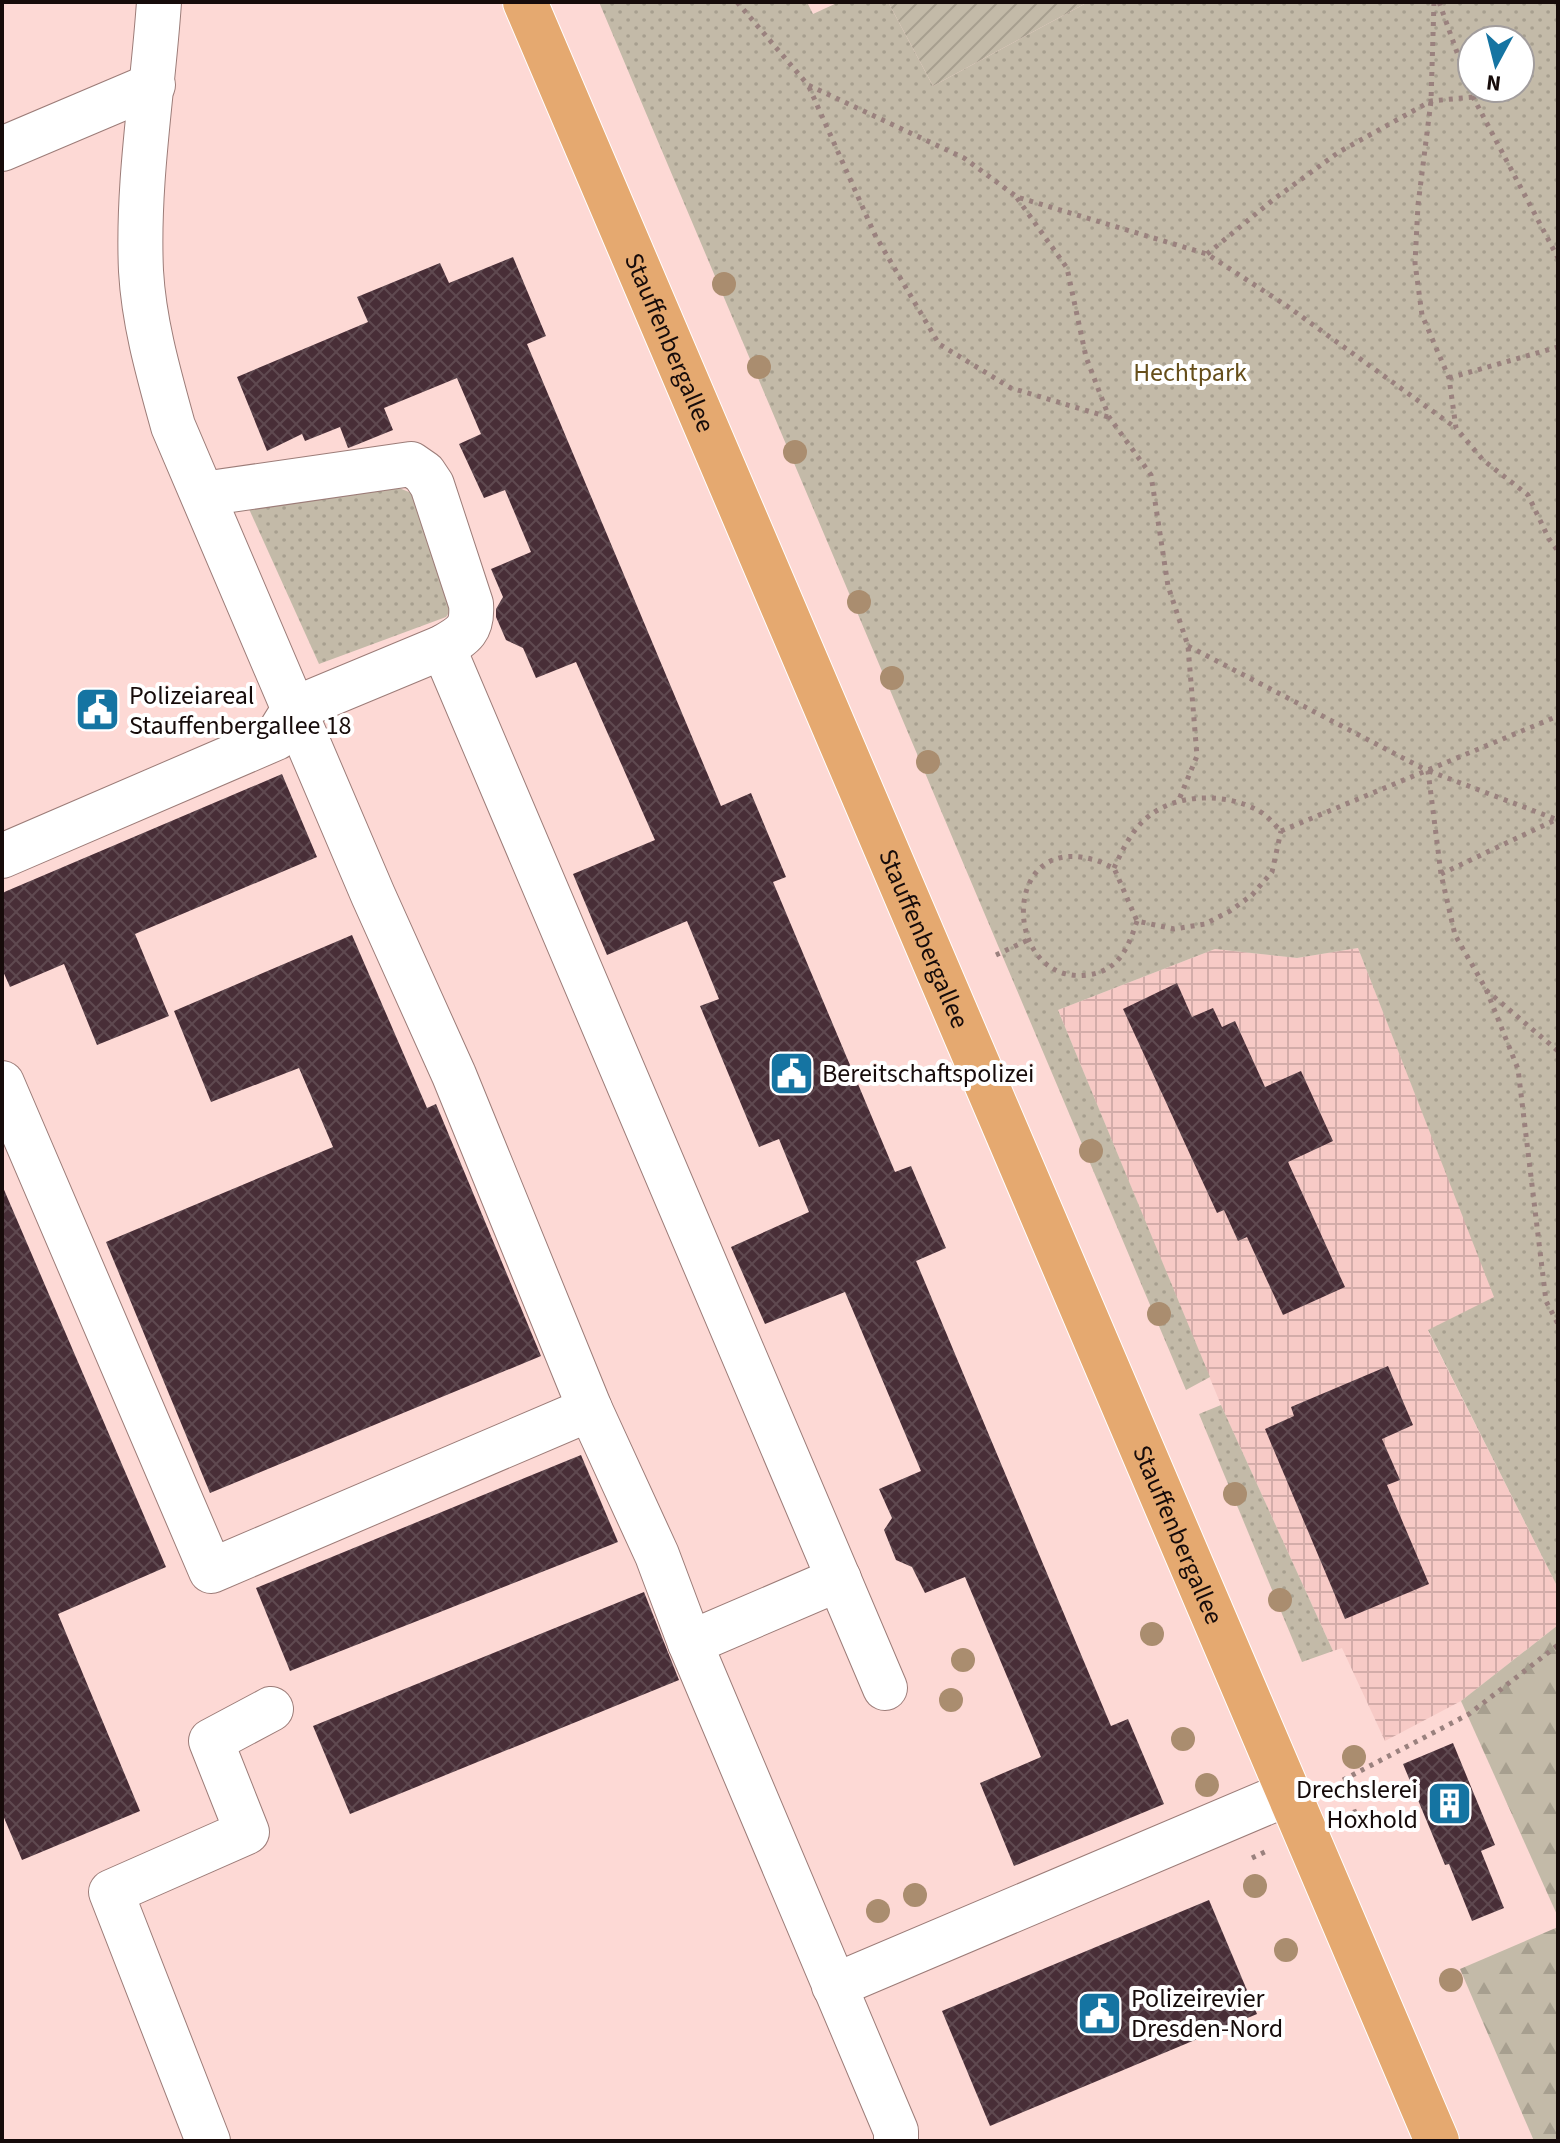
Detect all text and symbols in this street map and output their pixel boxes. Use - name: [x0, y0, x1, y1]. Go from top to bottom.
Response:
- north arrow: [1456, 24, 1536, 104]
- text: N: [1484, 66, 1503, 100]
- street label: Stauffenbergallee: [616, 247, 725, 438]
- park label: Hechtpark: [1133, 354, 1247, 391]
- place label: Polizeiareal Stauffenbergallee 18: [129, 677, 352, 744]
- public building icon: Polizeiareal Stauffenbergallee 18: [74, 686, 122, 734]
- street label: Stauffenbergallee: [870, 843, 979, 1034]
- public building icon: Bereitschaftspolizei: [767, 1049, 815, 1097]
- place label: Bereitschaftspolizei: [822, 1055, 1034, 1092]
- street label: Stauffenbergallee: [1124, 1439, 1233, 1630]
- place label: Drechslerei Hoxhold: [1296, 1771, 1418, 1838]
- building icon: Drechslerei Hoxhold: [1425, 1780, 1473, 1828]
- place label: Polizeirevier Dresden-Nord: [1131, 1980, 1283, 2047]
- public building icon: Polizeirevier Dresden-Nord: [1076, 1989, 1124, 2037]

